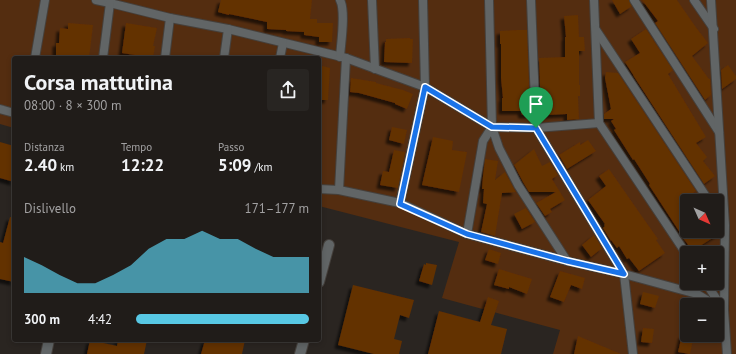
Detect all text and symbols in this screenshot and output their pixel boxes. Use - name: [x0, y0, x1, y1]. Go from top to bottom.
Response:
- text: Corsa mattutina: [24, 68, 173, 96]
- button: share: [267, 69, 309, 111]
- pin: [519, 87, 553, 128]
- icon: arrive: [525, 93, 547, 115]
- text: 08:00 · 8 × 300 m: [24, 97, 121, 114]
- text: Distanza: [24, 140, 64, 154]
- text: Tempo: [121, 140, 152, 154]
- text: Passo: [218, 140, 244, 154]
- text: 2.40: [24, 154, 57, 176]
- text: 12:22: [121, 154, 164, 176]
- text: 5:09: [218, 154, 252, 176]
- text: km: [57, 160, 74, 174]
- text: /km: [252, 160, 273, 174]
- north arrow: [680, 194, 724, 238]
- map controls: [680, 194, 724, 342]
- text: Dislivello: [24, 200, 76, 217]
- text: 171–177 m: [245, 200, 309, 217]
- button: +: [680, 246, 724, 290]
- button: −: [680, 298, 724, 342]
- text: 300 m: [24, 311, 60, 328]
- text: 4:42: [88, 311, 112, 328]

